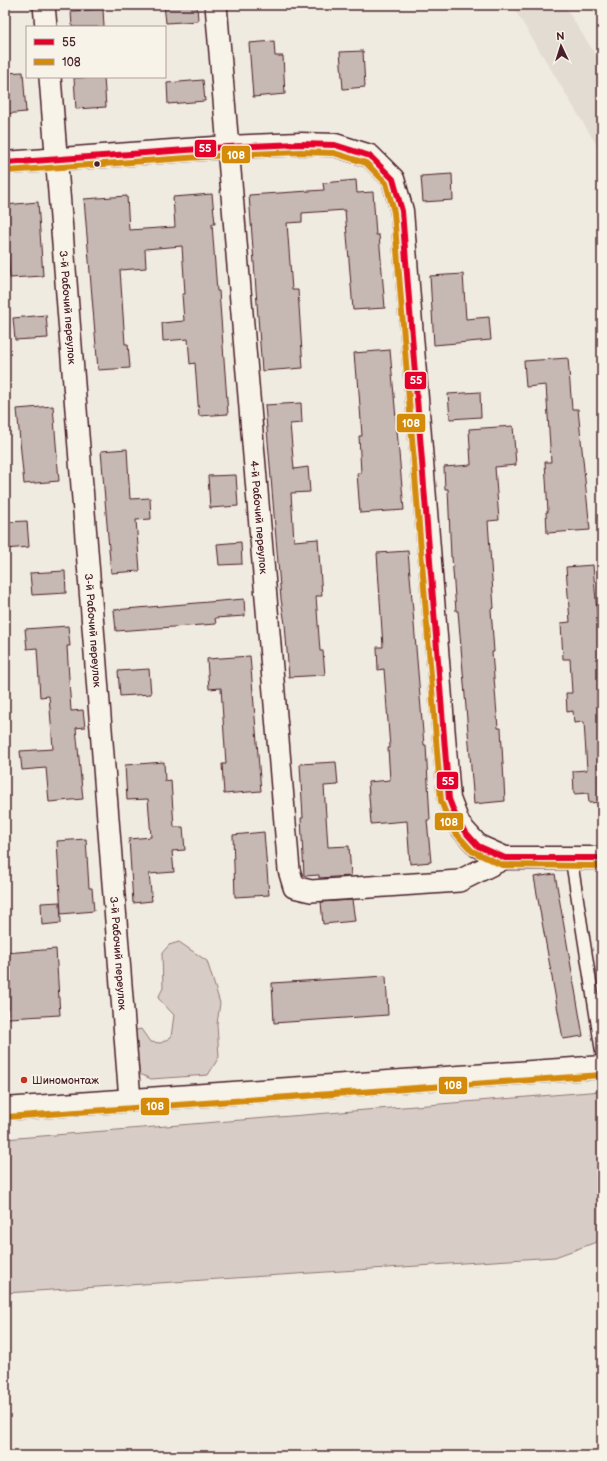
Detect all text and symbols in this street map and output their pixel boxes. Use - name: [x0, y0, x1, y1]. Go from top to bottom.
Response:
- legend: [26, 26, 166, 78]
- north arrow: [541, 26, 581, 66]
- text: N: [556, 30, 565, 43]
- text: 55: [62, 35, 76, 50]
- text: 108: [62, 55, 81, 70]
- line badge: 55: [194, 139, 217, 158]
- text: 55: [199, 142, 212, 155]
- line badge: 108: [221, 145, 251, 164]
- text: 108: [227, 149, 245, 162]
- unlabelled marker: [92, 159, 102, 169]
- street label: 3-й Рабочий переулок: [57, 250, 79, 365]
- line badge: 55: [404, 371, 427, 390]
- text: 55: [410, 374, 423, 387]
- line badge: 108: [396, 413, 426, 433]
- text: 108: [402, 417, 420, 430]
- street label: 4-й Рабочий переулок: [248, 460, 271, 575]
- street label: 3-й Рабочий переулок: [82, 573, 104, 688]
- line badge: 55: [436, 771, 459, 790]
- text: 55: [442, 775, 455, 788]
- line badge: 108: [434, 812, 464, 831]
- text: 108: [440, 816, 458, 829]
- street label: 3-й Рабочий переулок: [108, 896, 129, 1011]
- place label: Шиномонтаж: [32, 1074, 99, 1087]
- marker: Шиномонтаж: [19, 1075, 29, 1085]
- line badge: 108: [438, 1076, 468, 1095]
- text: 108: [444, 1079, 462, 1092]
- line badge: 108: [140, 1097, 170, 1116]
- text: 108: [146, 1100, 164, 1113]

